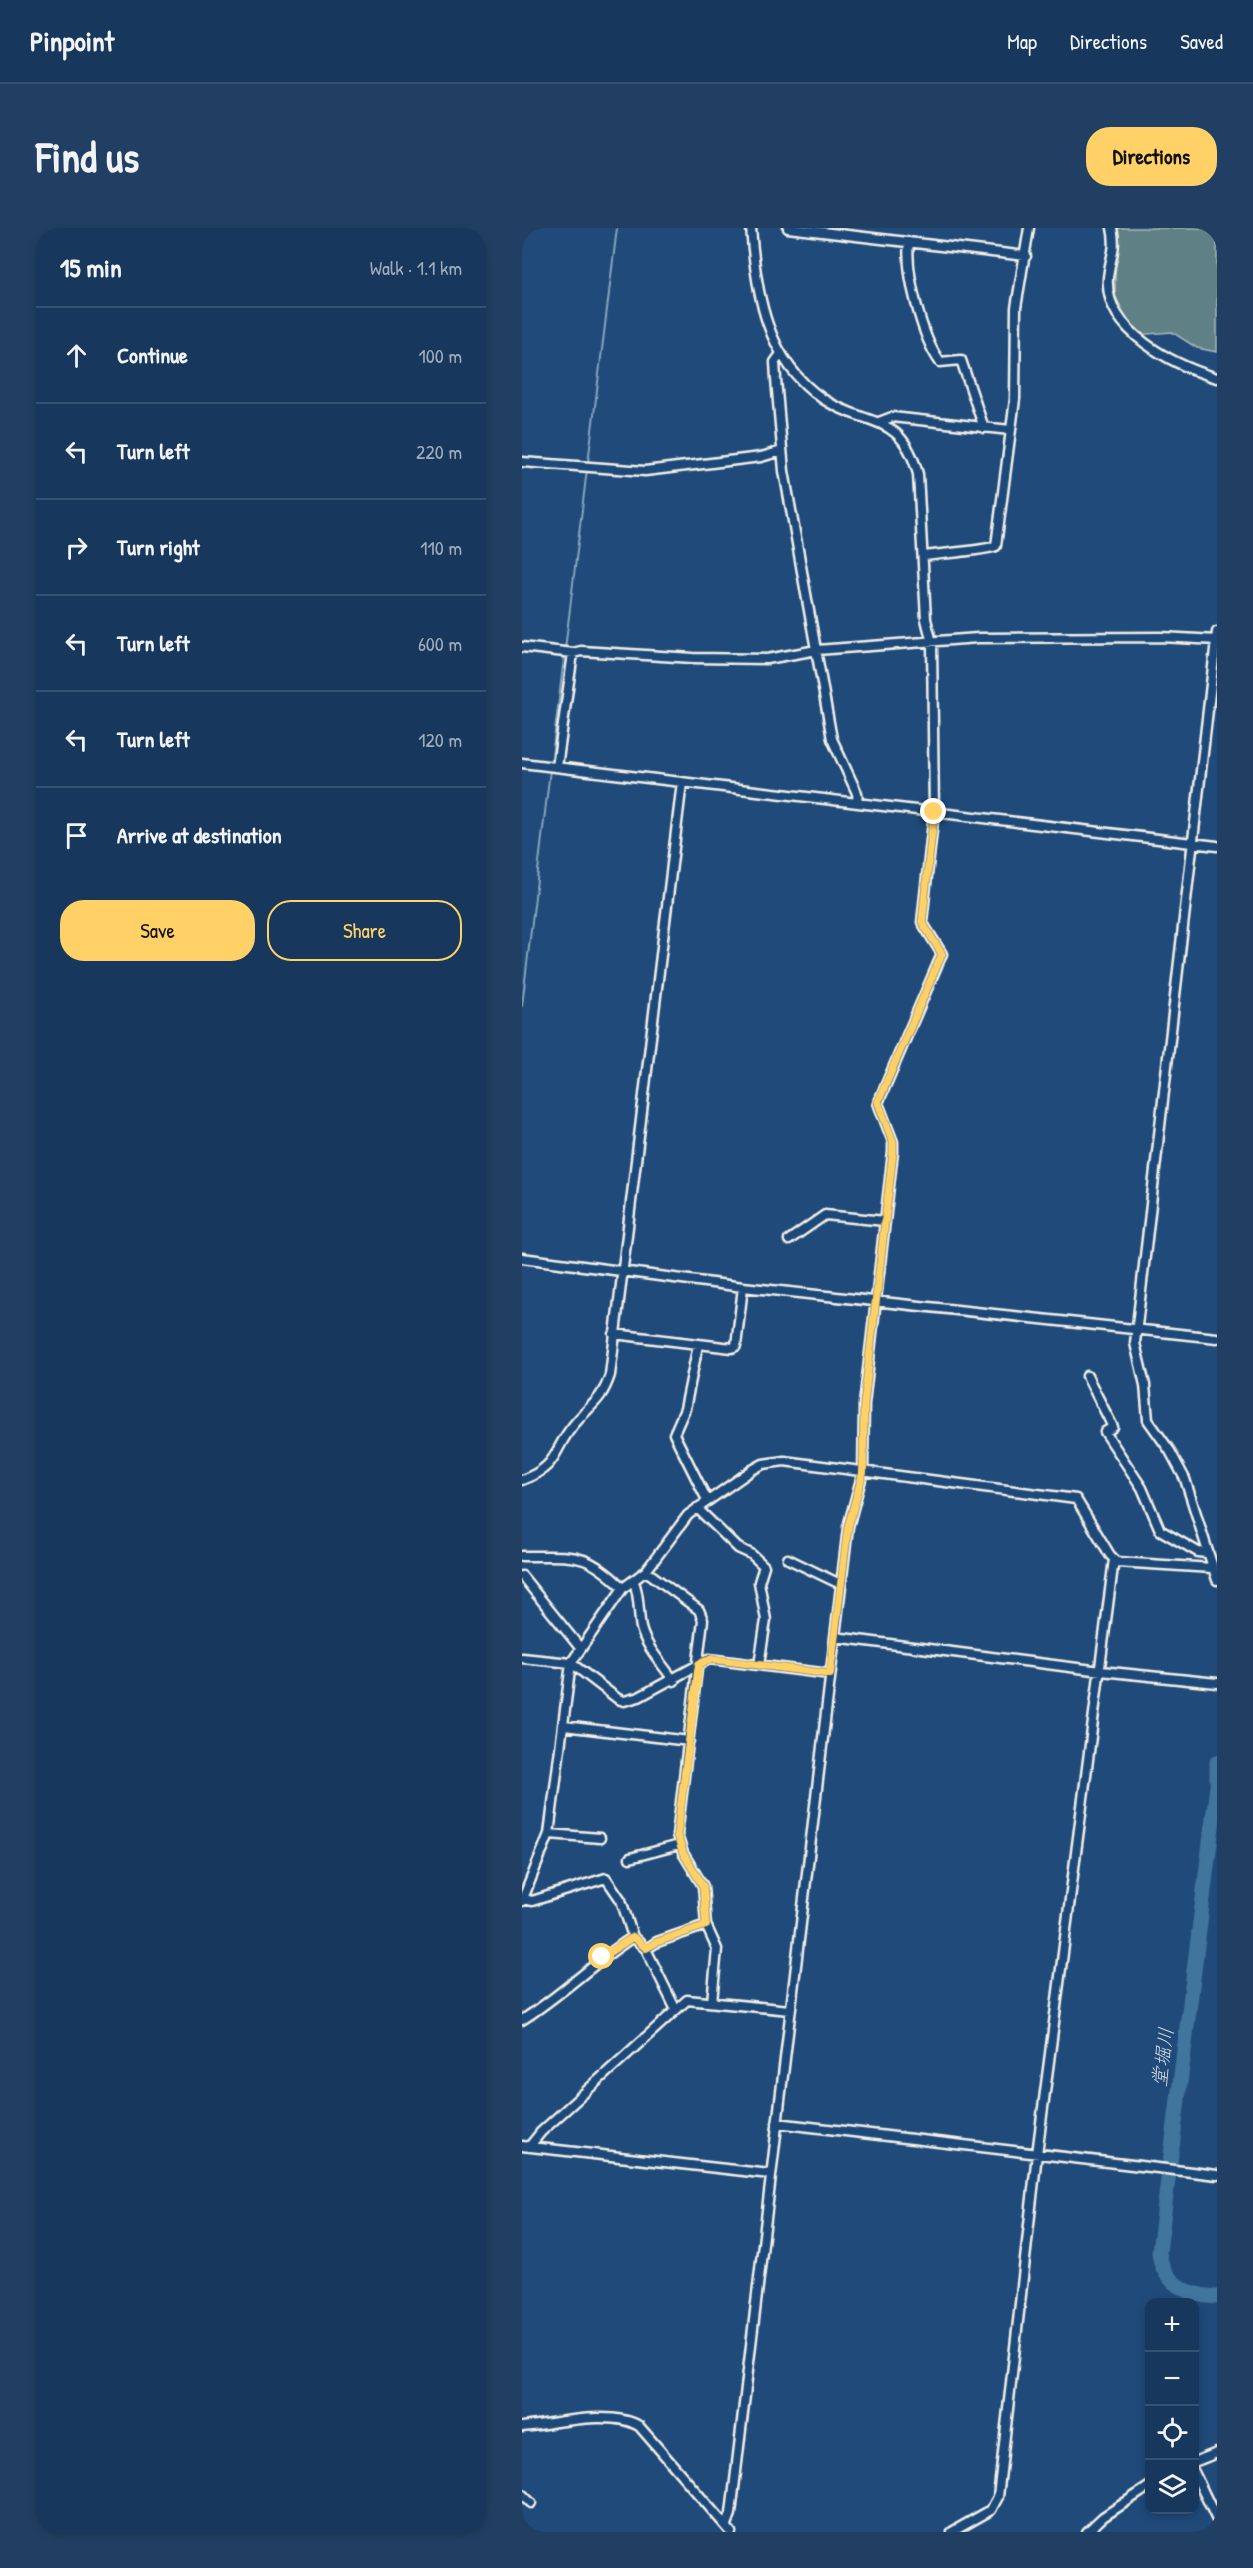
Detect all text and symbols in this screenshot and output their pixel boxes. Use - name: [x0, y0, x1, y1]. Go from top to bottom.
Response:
- text: Pinpoint: [30, 22, 114, 60]
- text: Map: [1007, 27, 1037, 56]
- text: Directions: [1070, 27, 1147, 56]
- text: Saved: [1180, 27, 1223, 56]
- button: Directions: [1086, 127, 1217, 186]
- text: Find us: [36, 128, 139, 185]
- text: 15 min: [60, 250, 122, 285]
- text: Walk · 1.1 km: [370, 254, 462, 281]
- icon: ahead: [60, 339, 93, 372]
- text: Continue: [117, 340, 188, 370]
- text: 100 m: [419, 342, 462, 369]
- icon: left: [60, 435, 93, 468]
- text: Turn left: [117, 436, 190, 466]
- text: 220 m: [416, 438, 462, 465]
- icon: right: [60, 531, 93, 564]
- text: Turn right: [117, 532, 200, 562]
- text: 110 m: [420, 534, 462, 561]
- icon: left: [60, 627, 93, 660]
- text: Turn left: [117, 628, 190, 658]
- text: 600 m: [418, 630, 462, 657]
- icon: left: [60, 723, 93, 756]
- text: Turn left: [117, 724, 190, 754]
- text: 120 m: [418, 726, 462, 753]
- route end: [920, 798, 946, 824]
- icon: arrive: [60, 819, 93, 852]
- text: Arrive at destination: [117, 820, 282, 850]
- button: Save: [60, 900, 255, 961]
- button: Share: [267, 900, 462, 961]
- route start: [588, 1943, 614, 1969]
- water label: 堂堀川: [1145, 2026, 1179, 2088]
- map controls: [1145, 2298, 1199, 2514]
- button: +: [1145, 2298, 1199, 2352]
- button: −: [1145, 2352, 1199, 2406]
- button: locate: [1145, 2406, 1199, 2460]
- button: layers: [1145, 2460, 1199, 2514]

